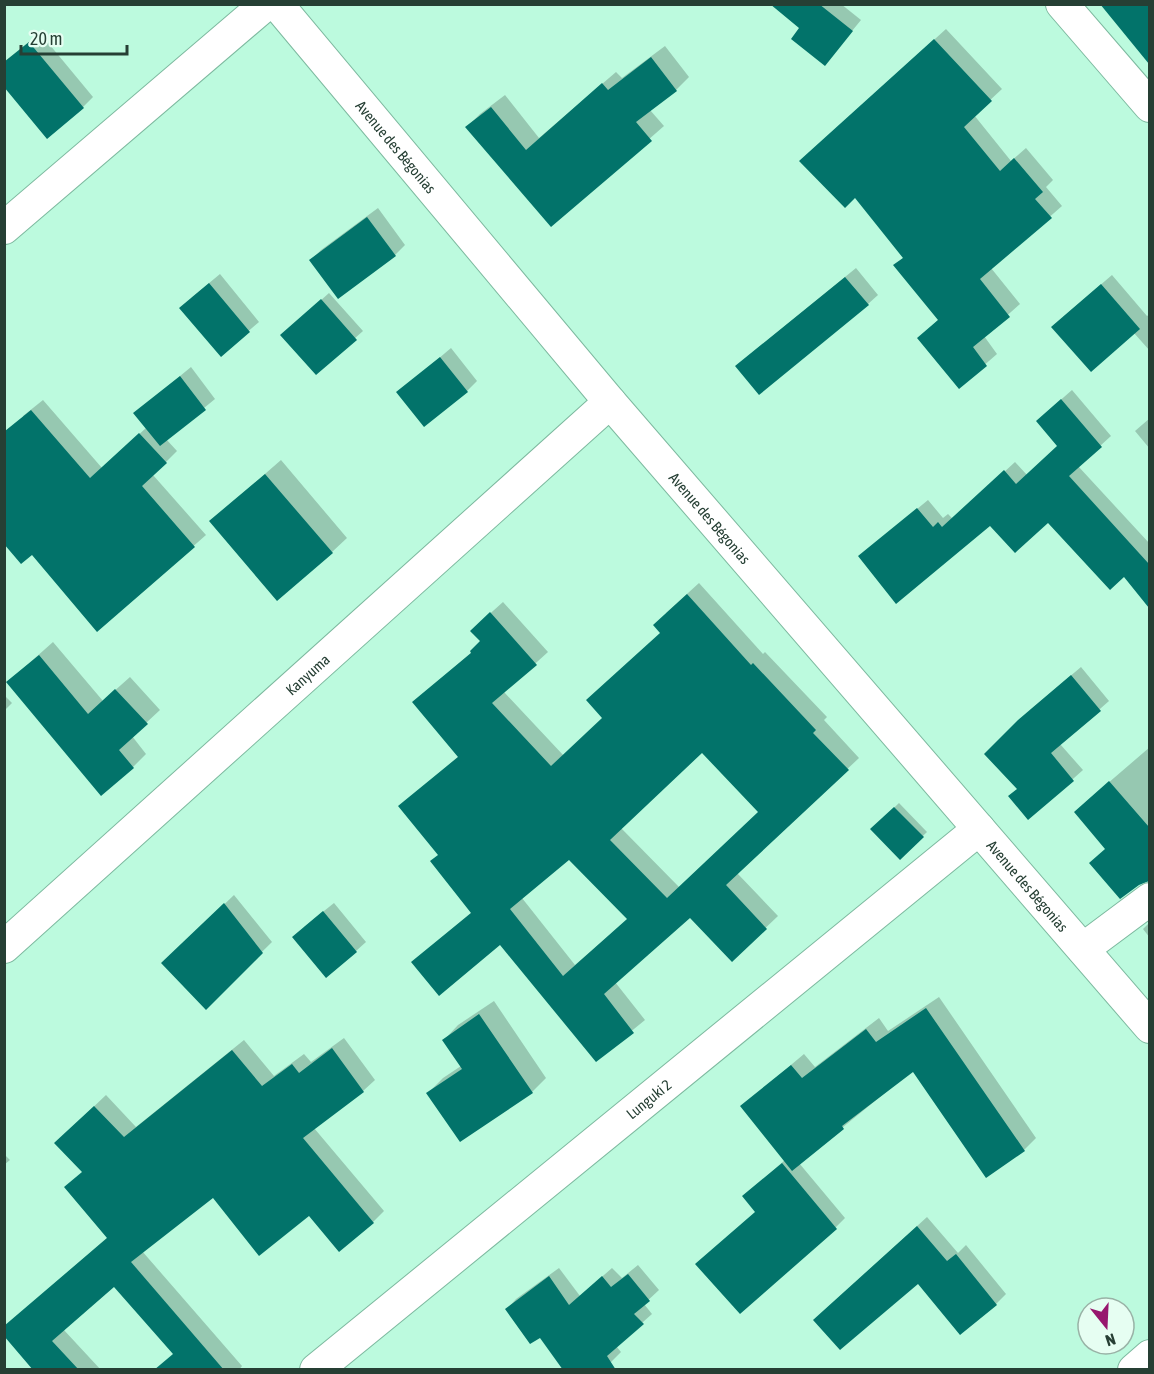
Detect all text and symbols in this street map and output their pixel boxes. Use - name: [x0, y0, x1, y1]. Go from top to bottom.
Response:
- scale bar: [21, 18, 128, 56]
- text: 20 m: [30, 28, 62, 49]
- street label: Avenue des Bégonias: [353, 97, 440, 196]
- street label: Avenue des Bégonias: [666, 469, 754, 567]
- street label: Kanyuma: [282, 650, 333, 698]
- street label: Avenue des Bégonias: [984, 836, 1072, 935]
- street label: Lunguki 2: [623, 1076, 674, 1122]
- north arrow: [1076, 1296, 1136, 1356]
- text: N: [1103, 1330, 1118, 1350]

